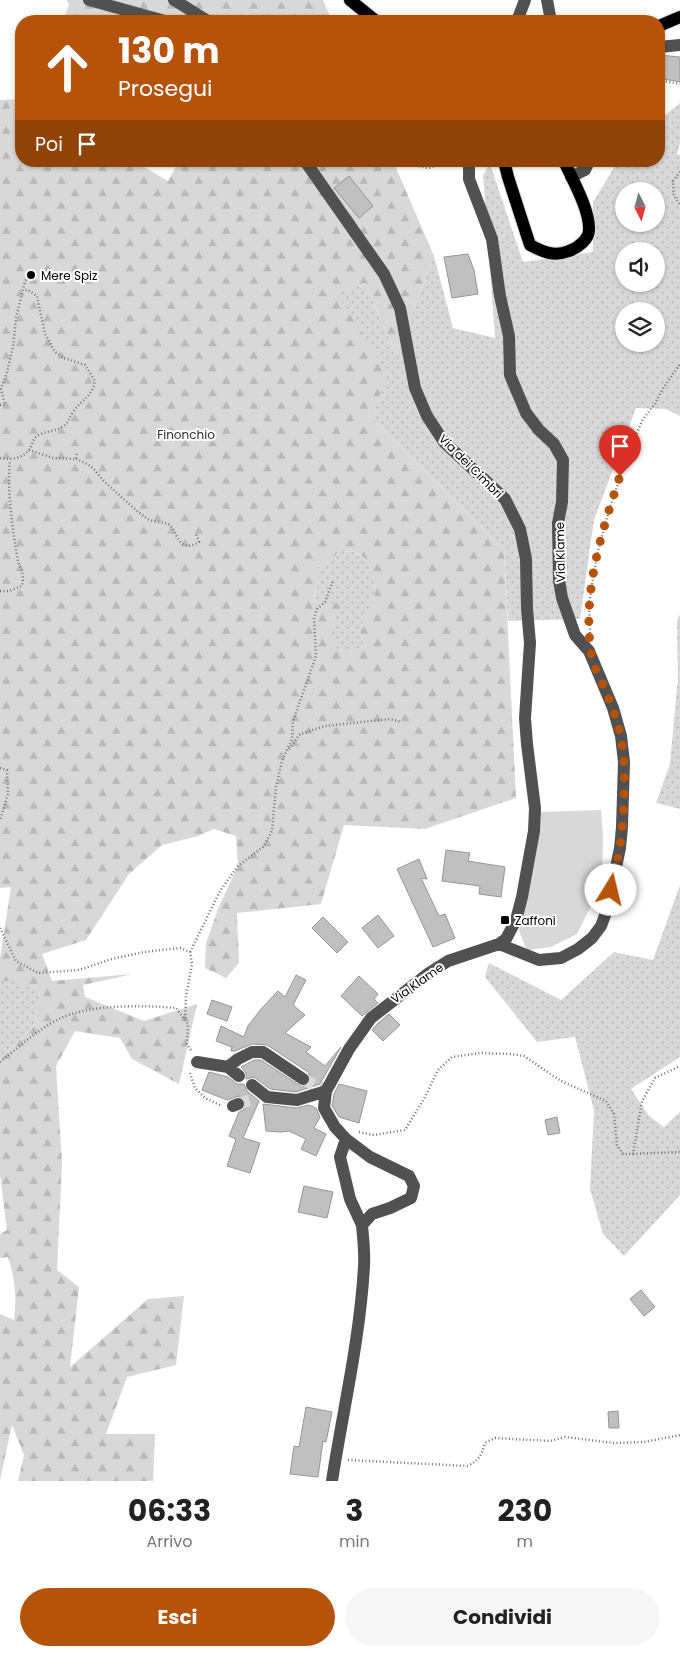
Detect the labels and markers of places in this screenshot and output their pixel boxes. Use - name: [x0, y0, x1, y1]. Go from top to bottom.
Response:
- place label: Mere Spiz: [41, 267, 97, 284]
- marker: Mere Spiz: [25, 269, 37, 281]
- pin: [599, 425, 641, 476]
- place label: Zaffoni: [515, 912, 556, 929]
- marker: Zaffoni: [499, 914, 511, 926]

